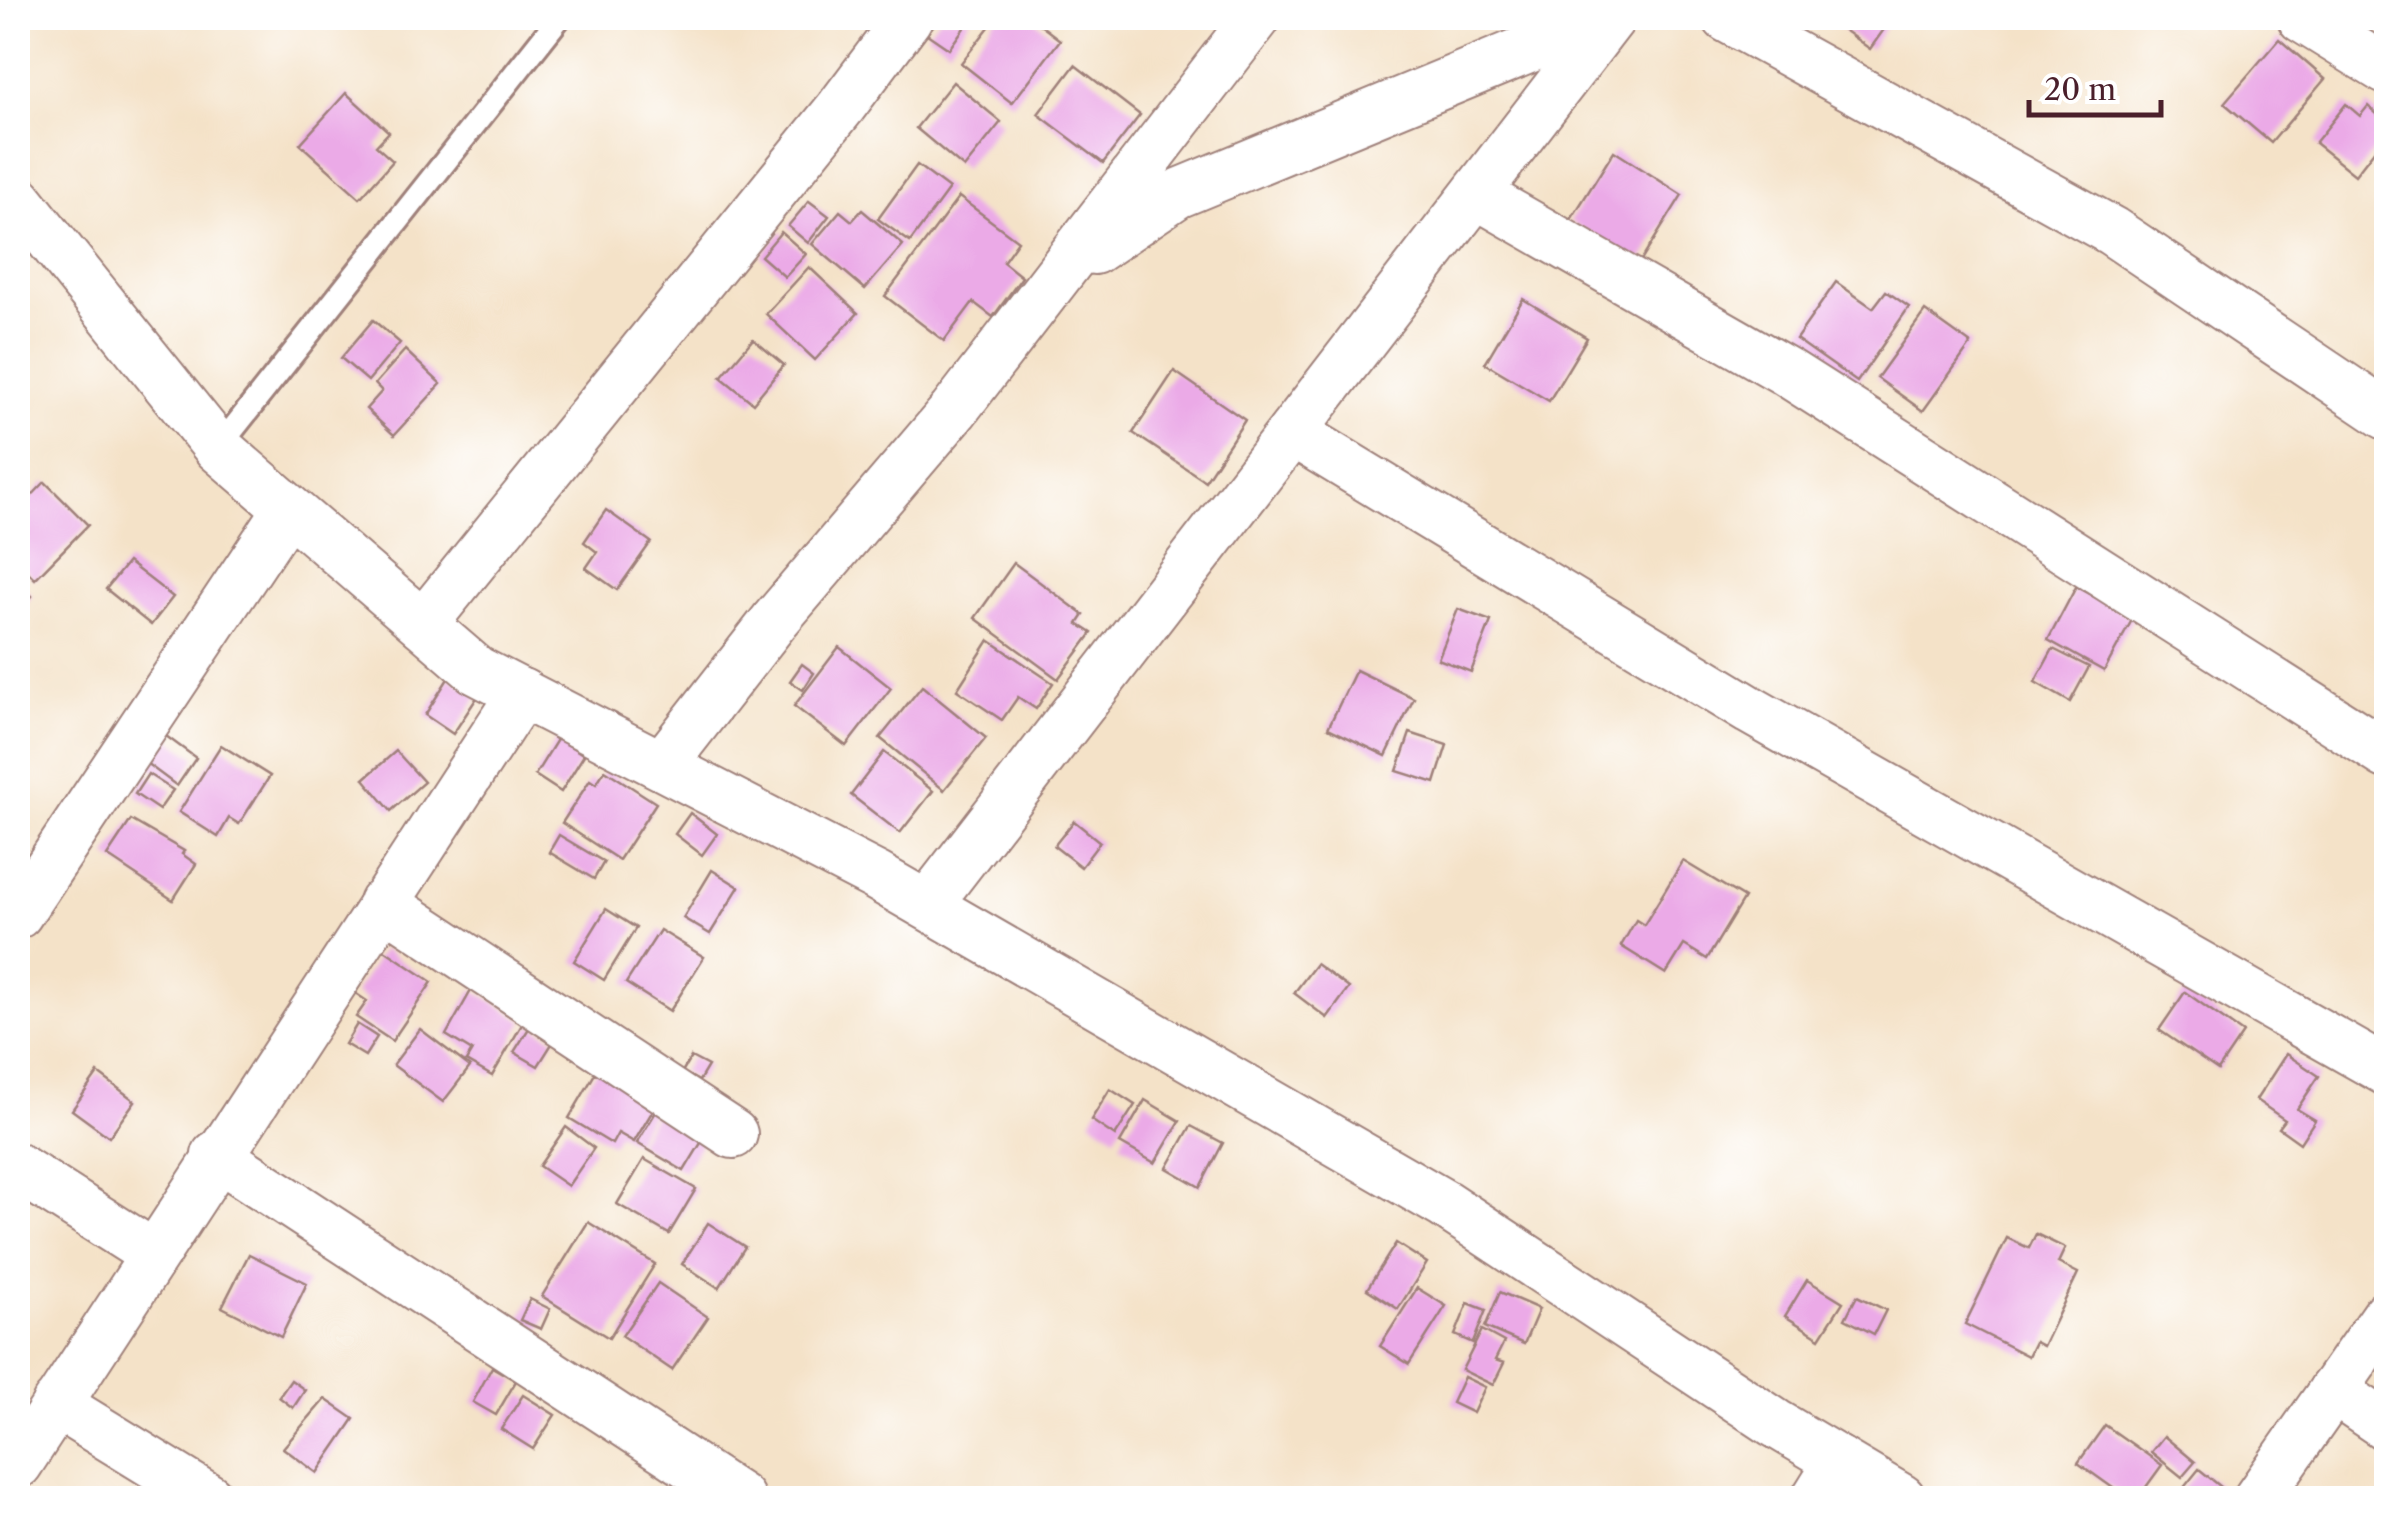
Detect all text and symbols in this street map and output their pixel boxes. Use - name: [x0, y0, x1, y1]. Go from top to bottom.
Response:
- scale bar: [2029, 55, 2162, 117]
- text: 20 m: [2044, 71, 2116, 108]

